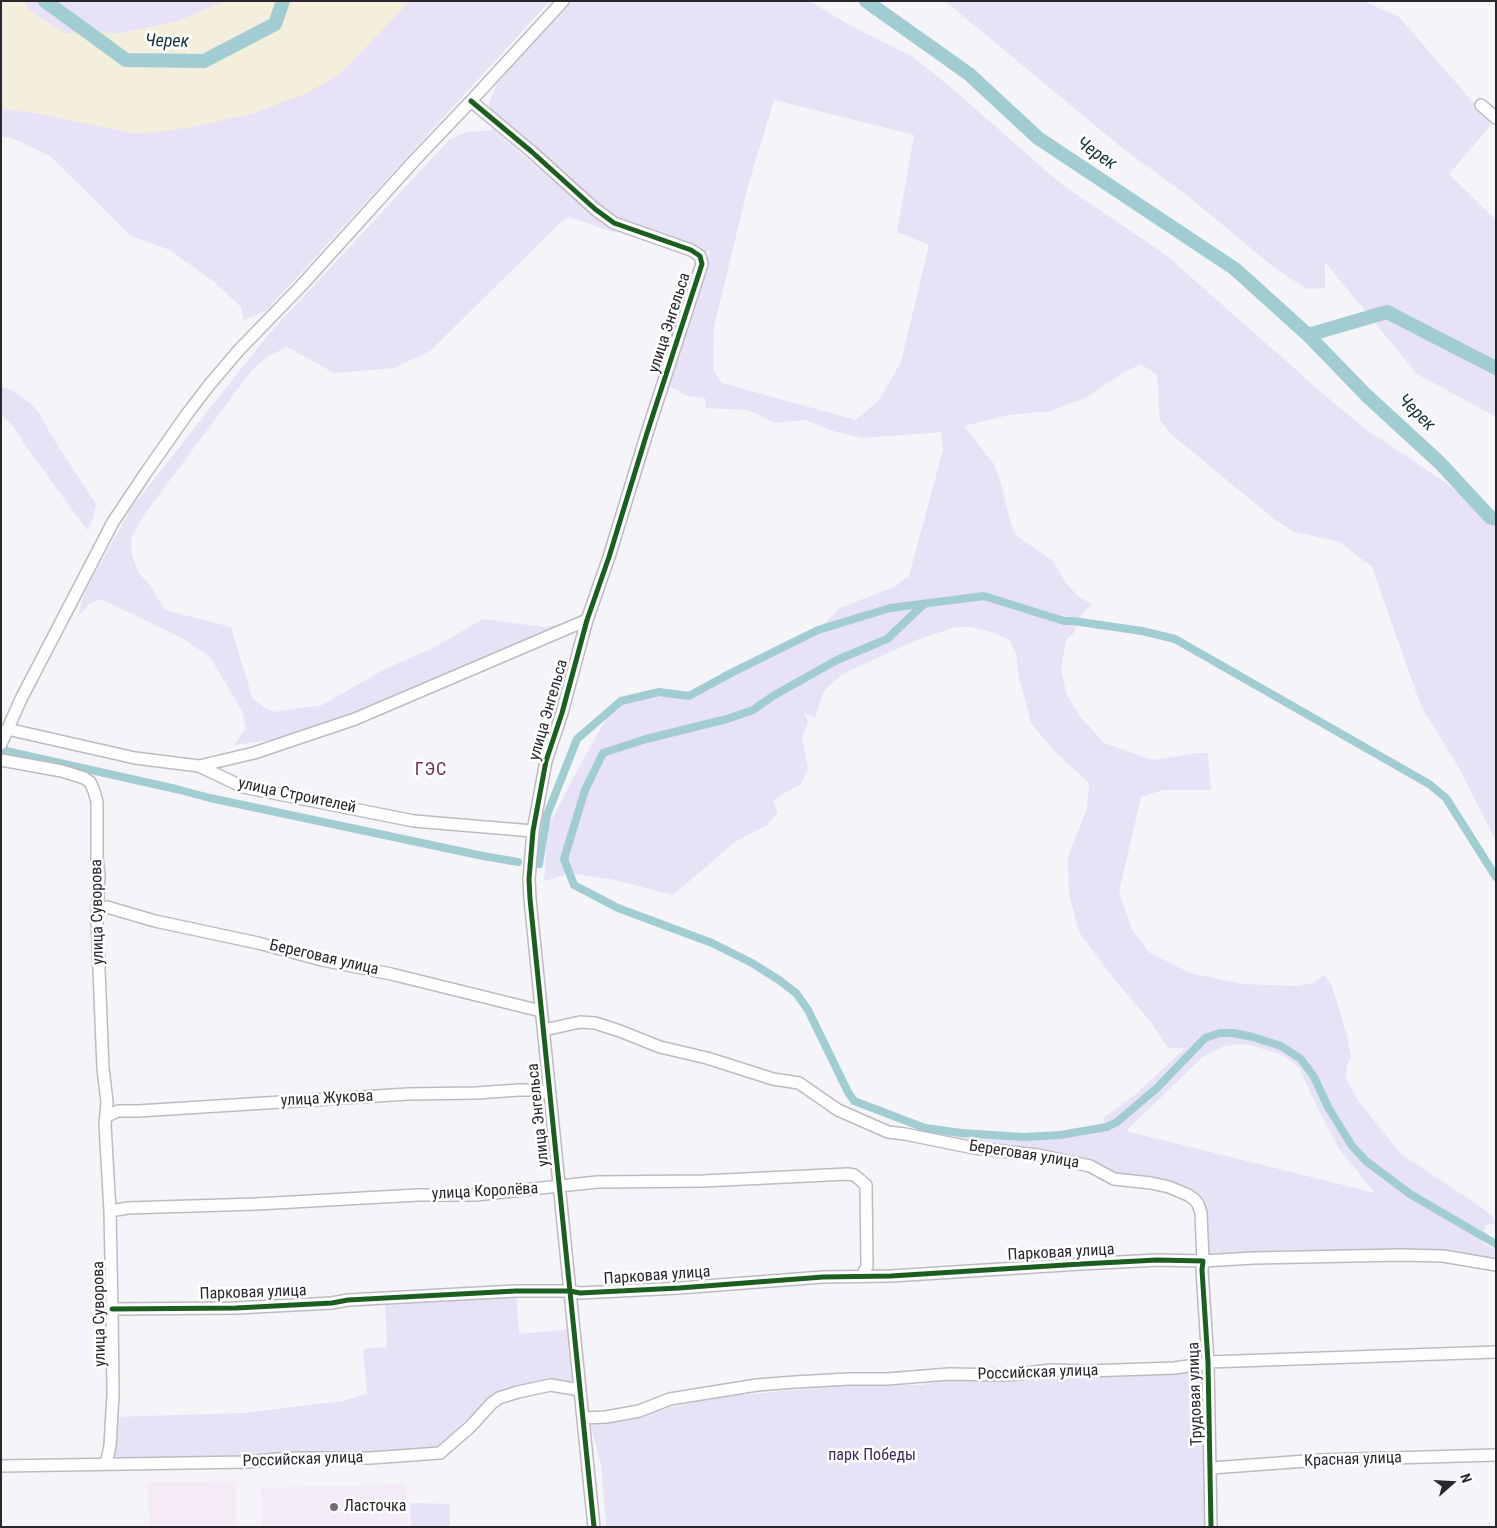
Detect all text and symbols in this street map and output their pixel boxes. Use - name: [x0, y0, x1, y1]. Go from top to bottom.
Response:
- water label: Черек: [145, 31, 189, 53]
- water label: Черек: [1072, 133, 1120, 175]
- street label: улица Энгельса: [645, 271, 695, 375]
- water label: Черек: [1393, 390, 1439, 436]
- street label: улица Энгельса: [525, 657, 573, 763]
- district label: ГЭС: [414, 759, 448, 781]
- street label: улица Строителей: [236, 774, 358, 818]
- street label: улица Суворова: [87, 859, 109, 965]
- street label: Береговая улица: [268, 936, 380, 980]
- street label: улица Энгельса: [524, 1062, 554, 1168]
- street label: улица Жукова: [280, 1087, 374, 1111]
- street label: Береговая улица: [968, 1137, 1080, 1173]
- street label: улица Королёва: [431, 1180, 539, 1204]
- street label: Парковая улица: [1007, 1241, 1115, 1265]
- street label: улица Суворова: [89, 1261, 111, 1367]
- street label: Парковая улица: [603, 1263, 711, 1289]
- street label: Парковая улица: [199, 1282, 307, 1304]
- street label: Трудовая улица: [1185, 1342, 1207, 1446]
- street label: Российская улица: [977, 1361, 1099, 1385]
- park label: парк Победы: [828, 1446, 916, 1466]
- street label: Российская улица: [242, 1448, 364, 1472]
- street label: Красная улица: [1304, 1449, 1402, 1471]
- north arrow: [1427, 1458, 1477, 1508]
- text: N: [1457, 1471, 1475, 1485]
- place label: Ласточка: [344, 1497, 406, 1517]
- marker: Ласточка: [328, 1501, 340, 1513]

